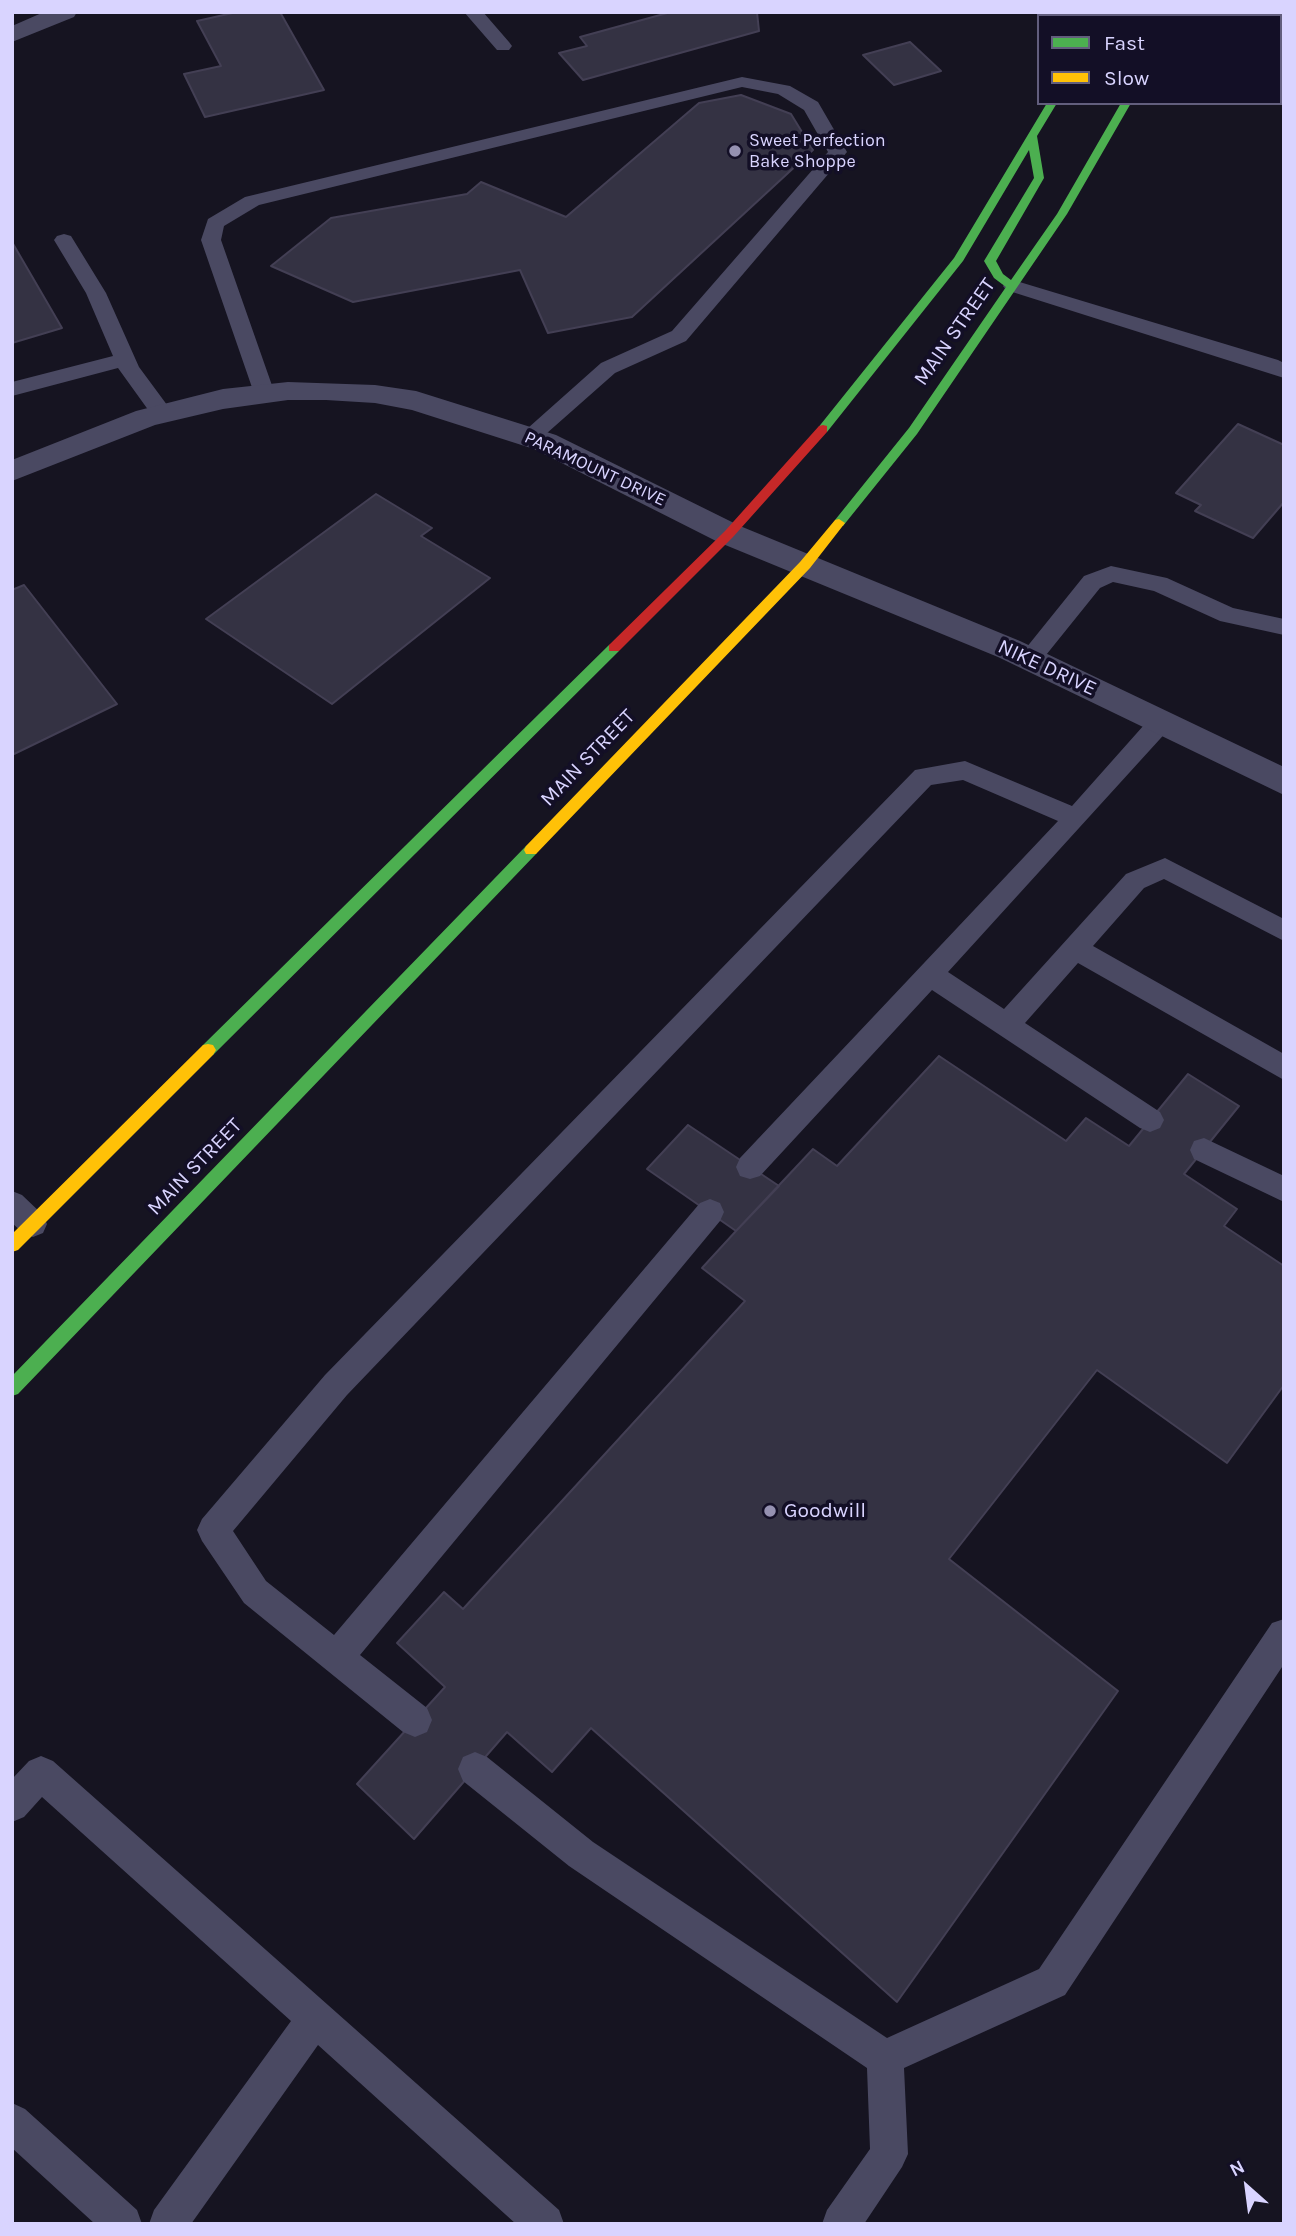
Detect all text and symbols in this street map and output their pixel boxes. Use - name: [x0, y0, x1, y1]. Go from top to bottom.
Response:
- legend: [1037, 14, 1282, 105]
- text: Fast: [1104, 31, 1145, 55]
- text: Slow: [1104, 66, 1149, 90]
- place label: Sweet Perfection Bake Shoppe: [749, 130, 886, 172]
- marker: Sweet Perfection Bake Shoppe: [727, 143, 743, 159]
- street label: MAIN STREET: [909, 273, 1001, 391]
- street label: PARAMOUNT DRIVE: [521, 427, 669, 511]
- street label: NIKE DRIVE: [994, 634, 1100, 702]
- street label: MAIN STREET: [535, 704, 641, 812]
- street label: MAIN STREET: [142, 1113, 248, 1221]
- place label: Goodwill: [784, 1498, 866, 1524]
- marker: Goodwill: [762, 1503, 778, 1519]
- north arrow: [1212, 2152, 1282, 2222]
- text: N: [1226, 2156, 1248, 2181]

